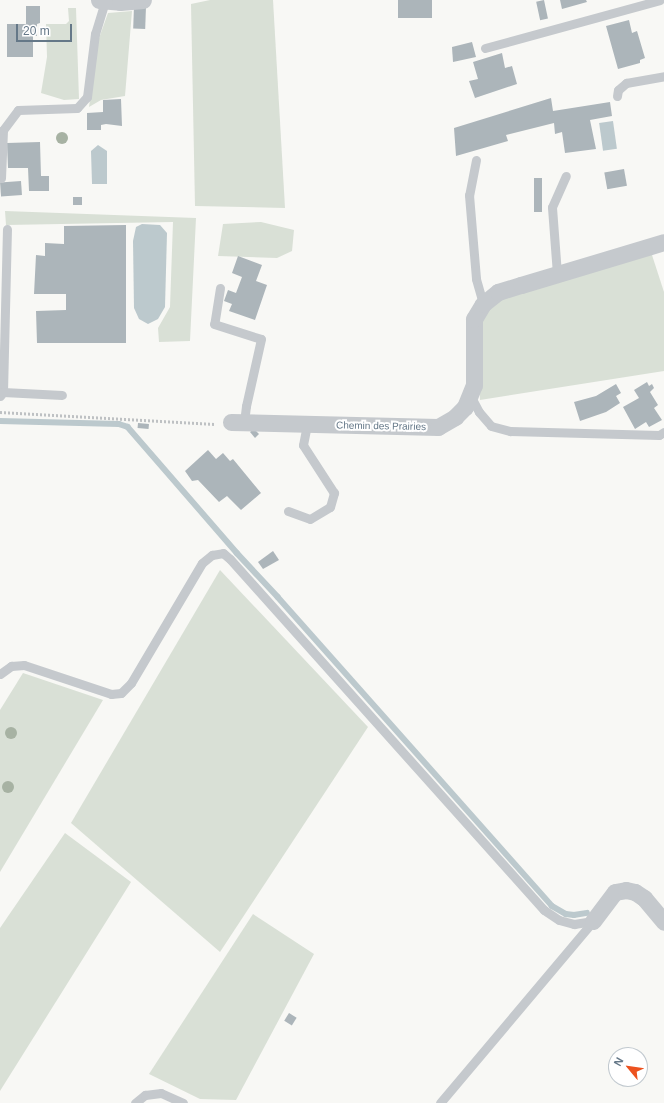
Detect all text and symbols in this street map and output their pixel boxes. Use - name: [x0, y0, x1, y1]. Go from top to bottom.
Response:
- scale bar: [18, 16, 74, 42]
- text: 20 m: [23, 24, 50, 38]
- street label: Chemin des Prairies: [336, 419, 426, 433]
- north arrow: [608, 1047, 648, 1087]
- text: N: [611, 1055, 626, 1068]

